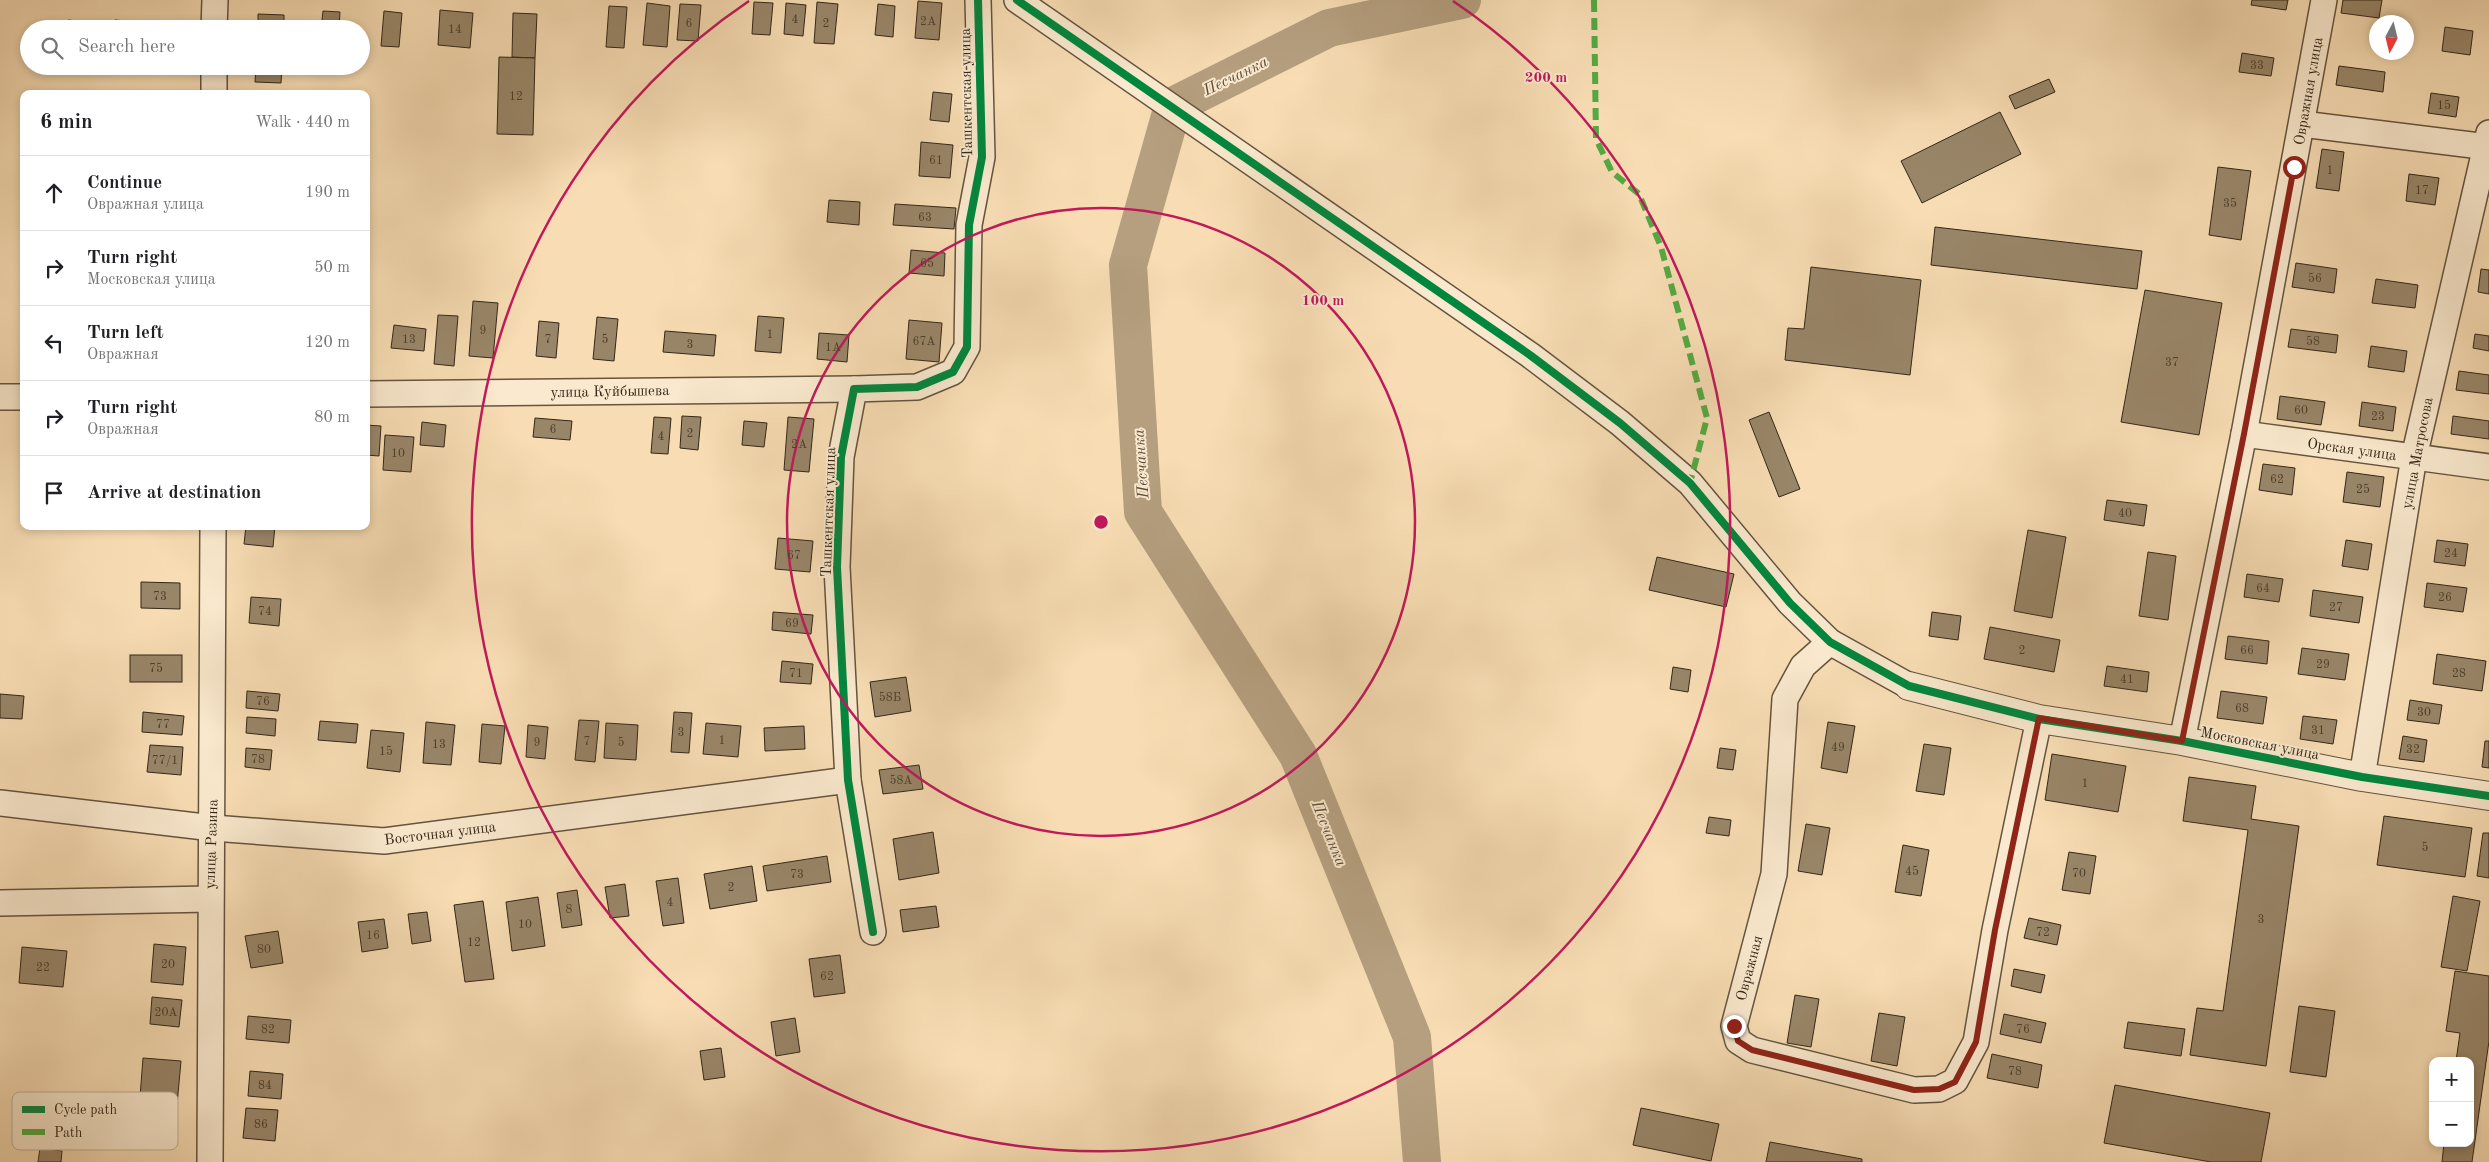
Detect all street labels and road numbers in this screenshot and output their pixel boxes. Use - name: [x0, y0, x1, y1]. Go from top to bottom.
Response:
- street label: Ташкентская улица: [959, 27, 976, 158]
- street label: Овражная улица: [2293, 35, 2326, 147]
- street label: улица Куйбышева: [550, 384, 670, 401]
- street label: улица Матросова: [2400, 396, 2437, 510]
- street label: Орская улица: [2306, 437, 2398, 464]
- street label: Ташкентская улица: [820, 446, 839, 577]
- street label: Московская улица: [2199, 726, 2321, 763]
- street label: улица Разина: [203, 798, 222, 889]
- street label: Восточная улица: [384, 820, 497, 849]
- street label: Овражная: [1735, 934, 1766, 1003]

